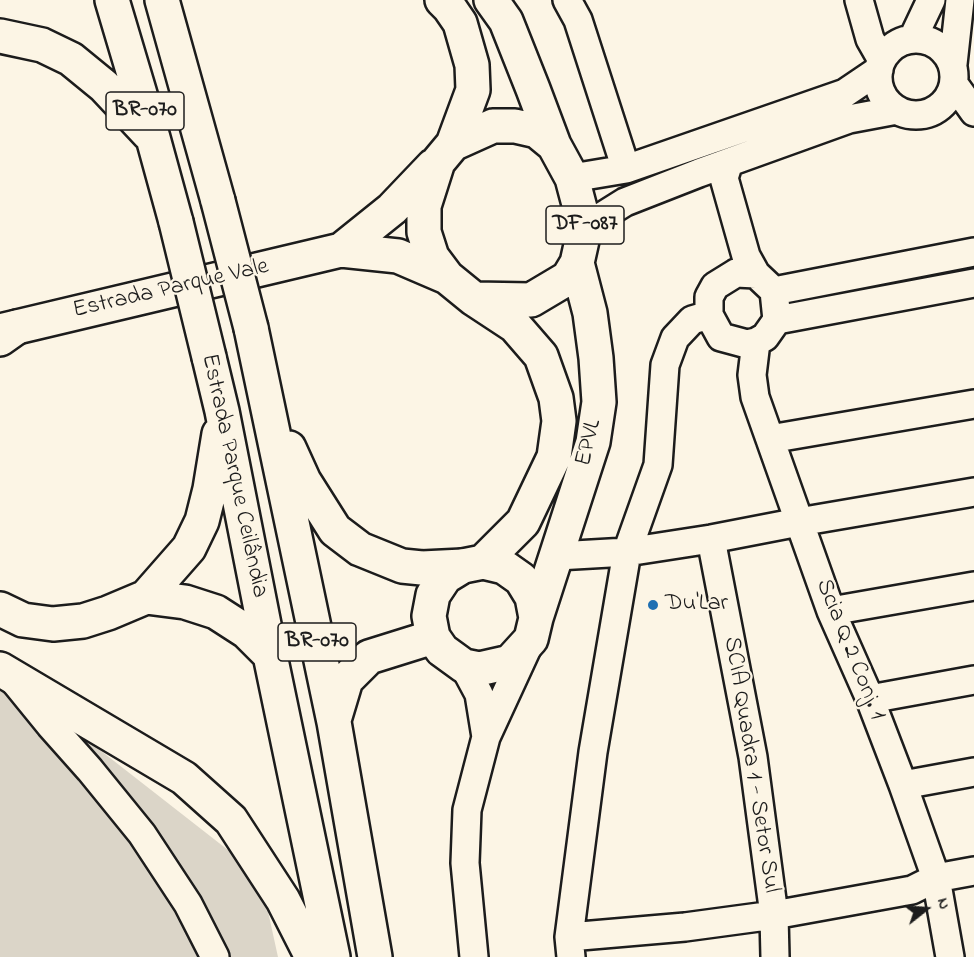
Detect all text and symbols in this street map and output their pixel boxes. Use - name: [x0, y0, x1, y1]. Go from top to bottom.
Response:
- road number: BR-070: [106, 92, 184, 130]
- road number: DF-087: [546, 206, 624, 244]
- street label: Estrada Parque Vale: [70, 253, 272, 327]
- street label: Estrada Parque Ceilândia: [193, 351, 273, 601]
- street label: EPVL: [571, 417, 609, 469]
- street label: Scia Q 2 Conj. 1: [808, 575, 890, 725]
- place label: Du'Lar: [665, 591, 728, 619]
- marker: Du'Lar: [646, 598, 660, 612]
- road number: BR-070: [278, 623, 356, 661]
- street label: SCIA Quadra 1 - Setor Sul: [716, 635, 784, 895]
- north arrow: [896, 879, 956, 939]
- text: N: [930, 895, 956, 912]

